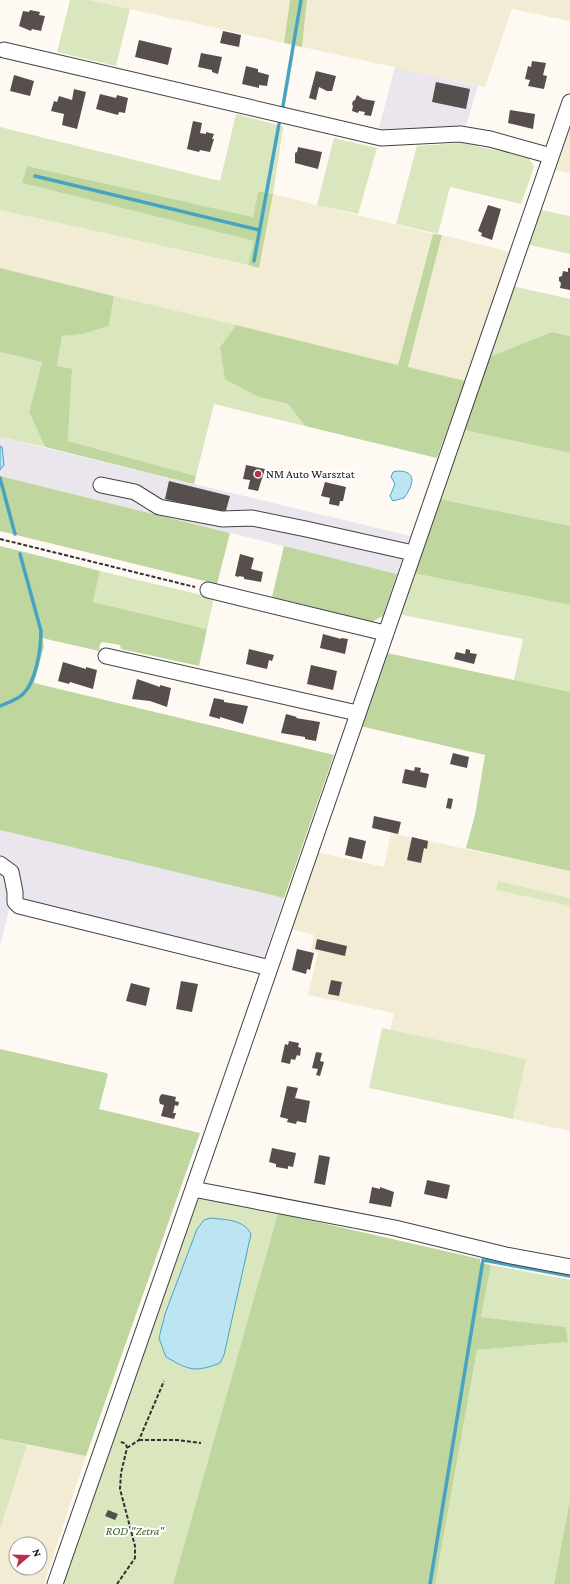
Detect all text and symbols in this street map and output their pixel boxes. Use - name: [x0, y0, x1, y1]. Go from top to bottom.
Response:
- place label: NM Auto Warsztat: [266, 467, 356, 481]
- marker: NM Auto Warsztat: [253, 469, 263, 479]
- park label: ROD "Zetra": [106, 1524, 165, 1538]
- north arrow: [8, 1536, 48, 1576]
- text: N: [30, 1547, 44, 1559]

